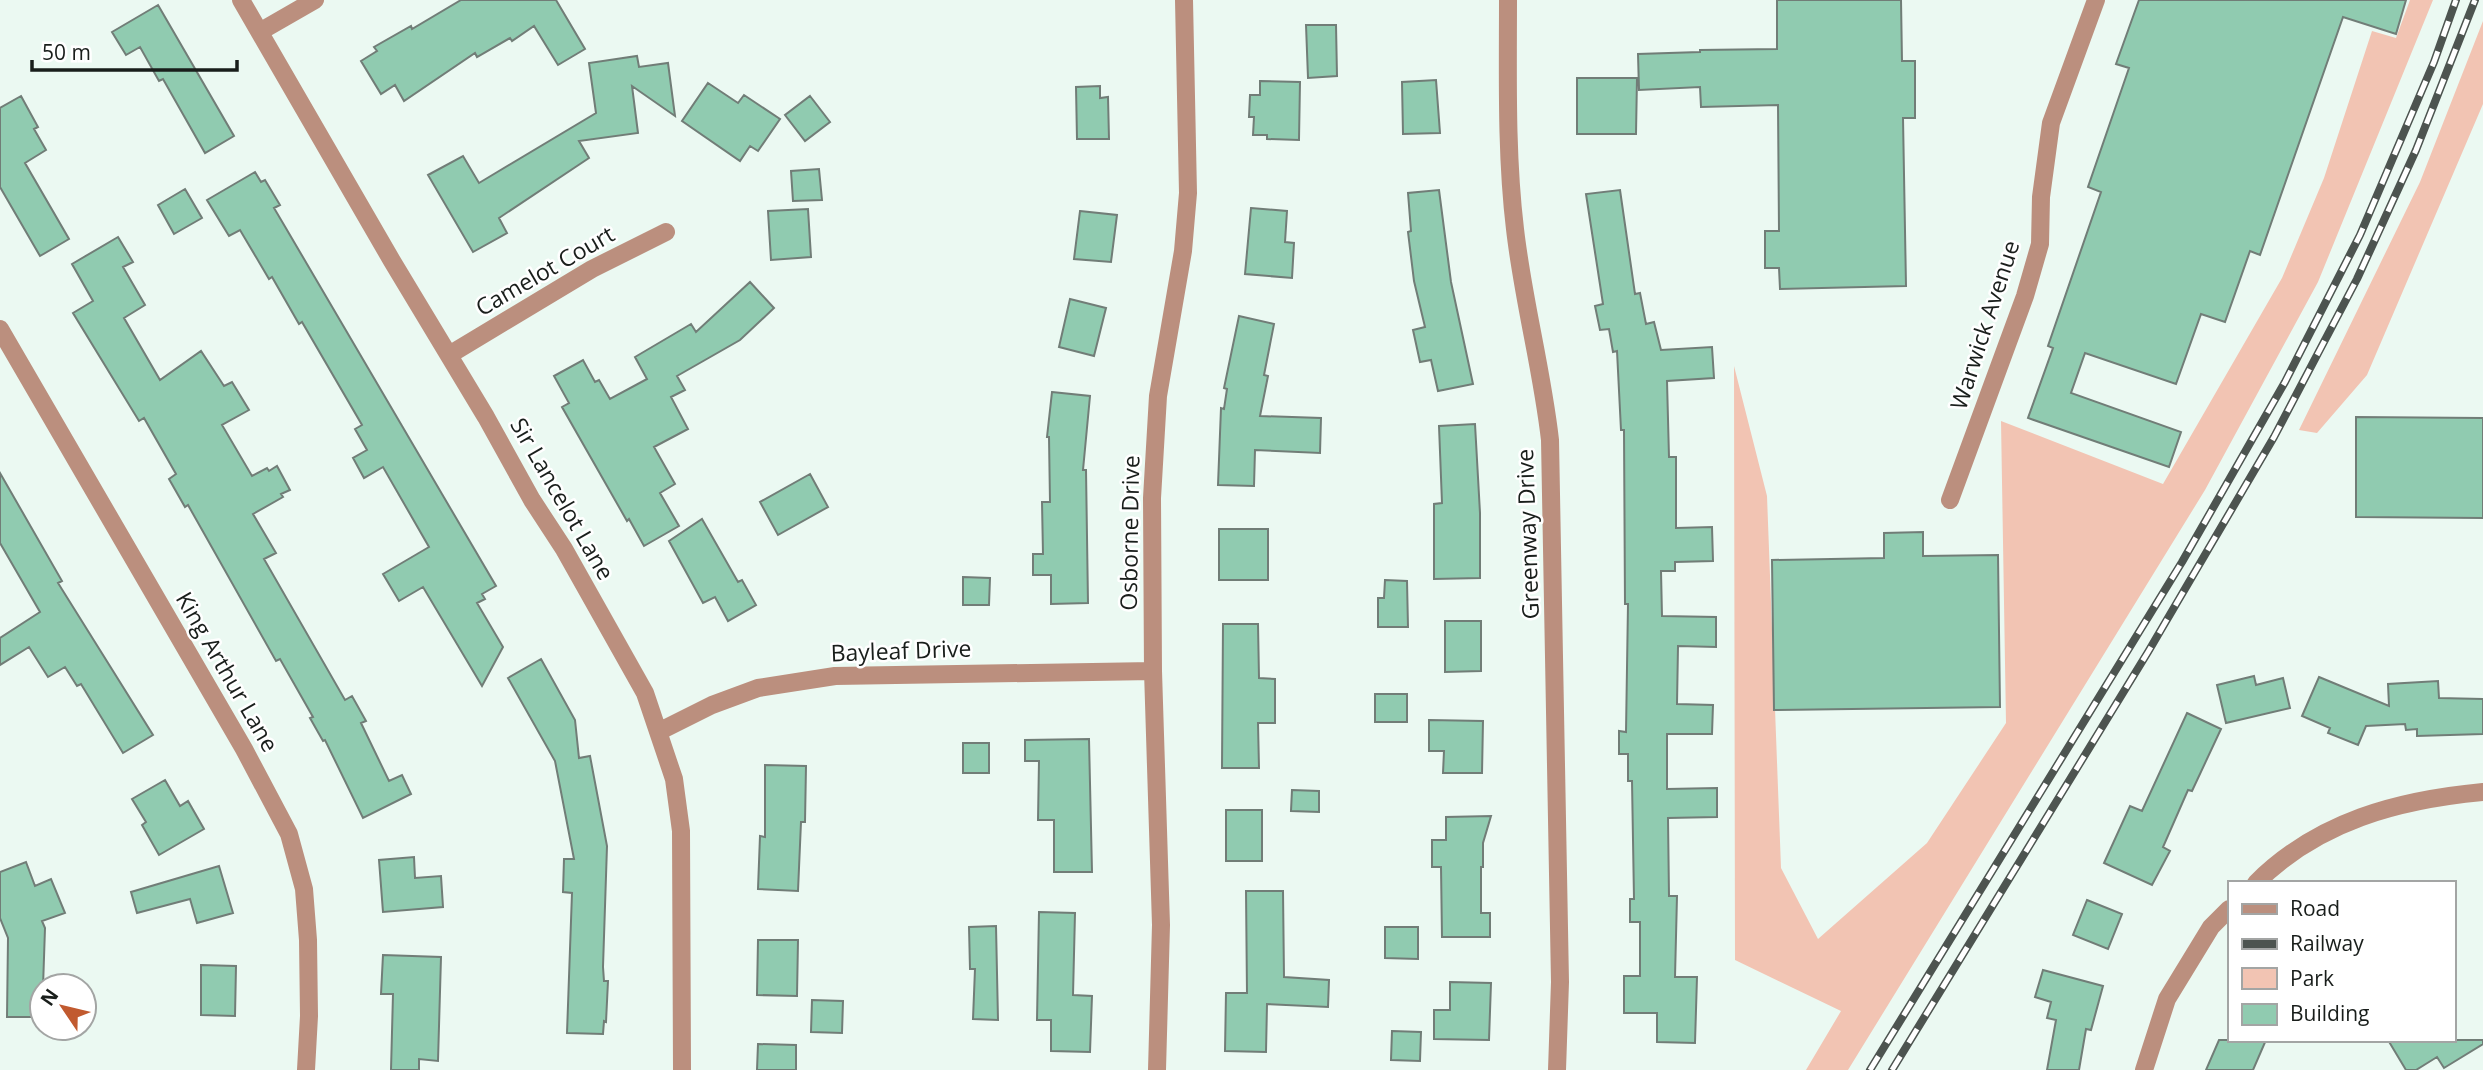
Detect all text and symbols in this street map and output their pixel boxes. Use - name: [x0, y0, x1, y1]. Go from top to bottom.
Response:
- scale bar: [32, 28, 236, 72]
- text: 50 m: [42, 38, 91, 66]
- street label: Camelot Court: [469, 217, 620, 323]
- street label: Warwick Avenue: [1942, 236, 2026, 413]
- street label: Sir Lancelot Lane: [503, 412, 622, 585]
- street label: Greenway Drive: [1508, 448, 1546, 620]
- street label: Osborne Drive: [1112, 455, 1146, 611]
- street label: King Arthur Lane: [169, 586, 287, 757]
- street label: Bayleaf Drive: [830, 632, 972, 668]
- legend: [2228, 881, 2455, 1042]
- text: Road: [2290, 894, 2340, 922]
- text: Railway: [2290, 929, 2364, 957]
- text: Park: [2290, 964, 2334, 992]
- north arrow: [28, 972, 98, 1042]
- text: N: [34, 983, 64, 1011]
- text: Building: [2290, 999, 2369, 1027]

